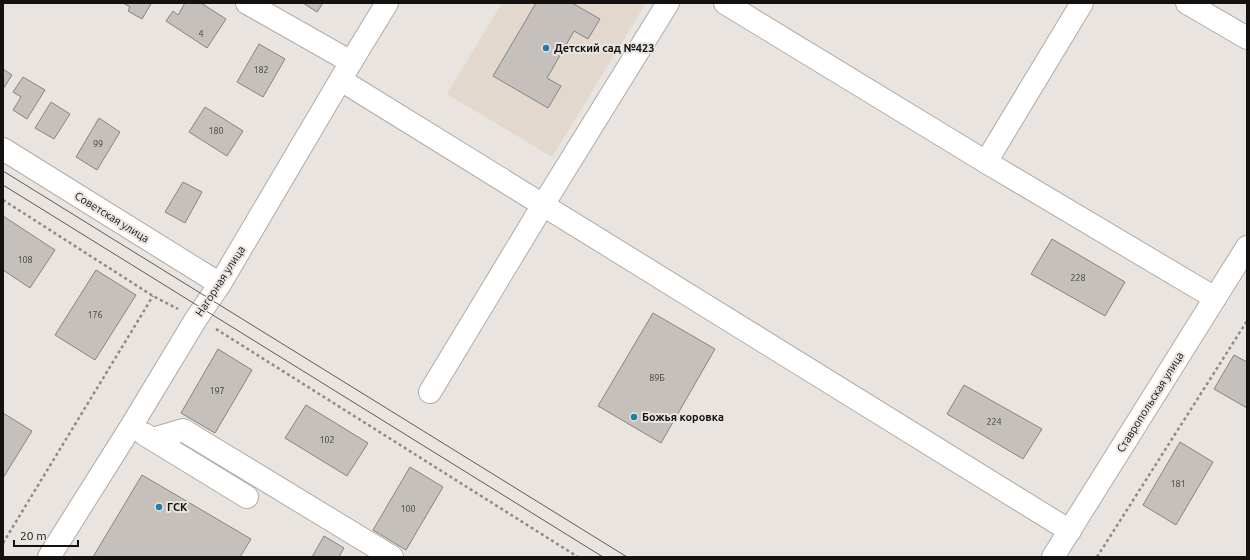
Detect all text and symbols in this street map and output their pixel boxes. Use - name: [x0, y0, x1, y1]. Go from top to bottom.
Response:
- house number: 4: [198, 29, 204, 39]
- place label: Детский сад №423: [554, 42, 654, 54]
- marker: Детский сад №423: [541, 43, 551, 53]
- house number: 182: [253, 65, 269, 75]
- house number: 180: [208, 126, 224, 136]
- house number: 99: [93, 139, 103, 149]
- street label: Советская улица: [73, 189, 151, 245]
- street label: Нагорная улица: [193, 244, 247, 318]
- house number: 108: [17, 255, 33, 265]
- house number: 228: [1070, 273, 1086, 283]
- house number: 176: [87, 310, 103, 320]
- street label: Ставропольская улица: [1114, 350, 1186, 454]
- house number: 89Б: [649, 373, 665, 383]
- house number: 197: [209, 386, 225, 396]
- place label: Божья коровка: [642, 411, 724, 423]
- marker: Божья коровка: [629, 412, 639, 422]
- house number: 224: [986, 417, 1002, 427]
- house number: 102: [319, 435, 335, 445]
- house number: 181: [1170, 479, 1186, 489]
- place label: ГСК: [167, 501, 188, 513]
- marker: ГСК: [154, 502, 164, 512]
- house number: 100: [400, 504, 416, 514]
- scale bar: [14, 522, 78, 548]
- text: 20 m: [20, 529, 47, 542]

